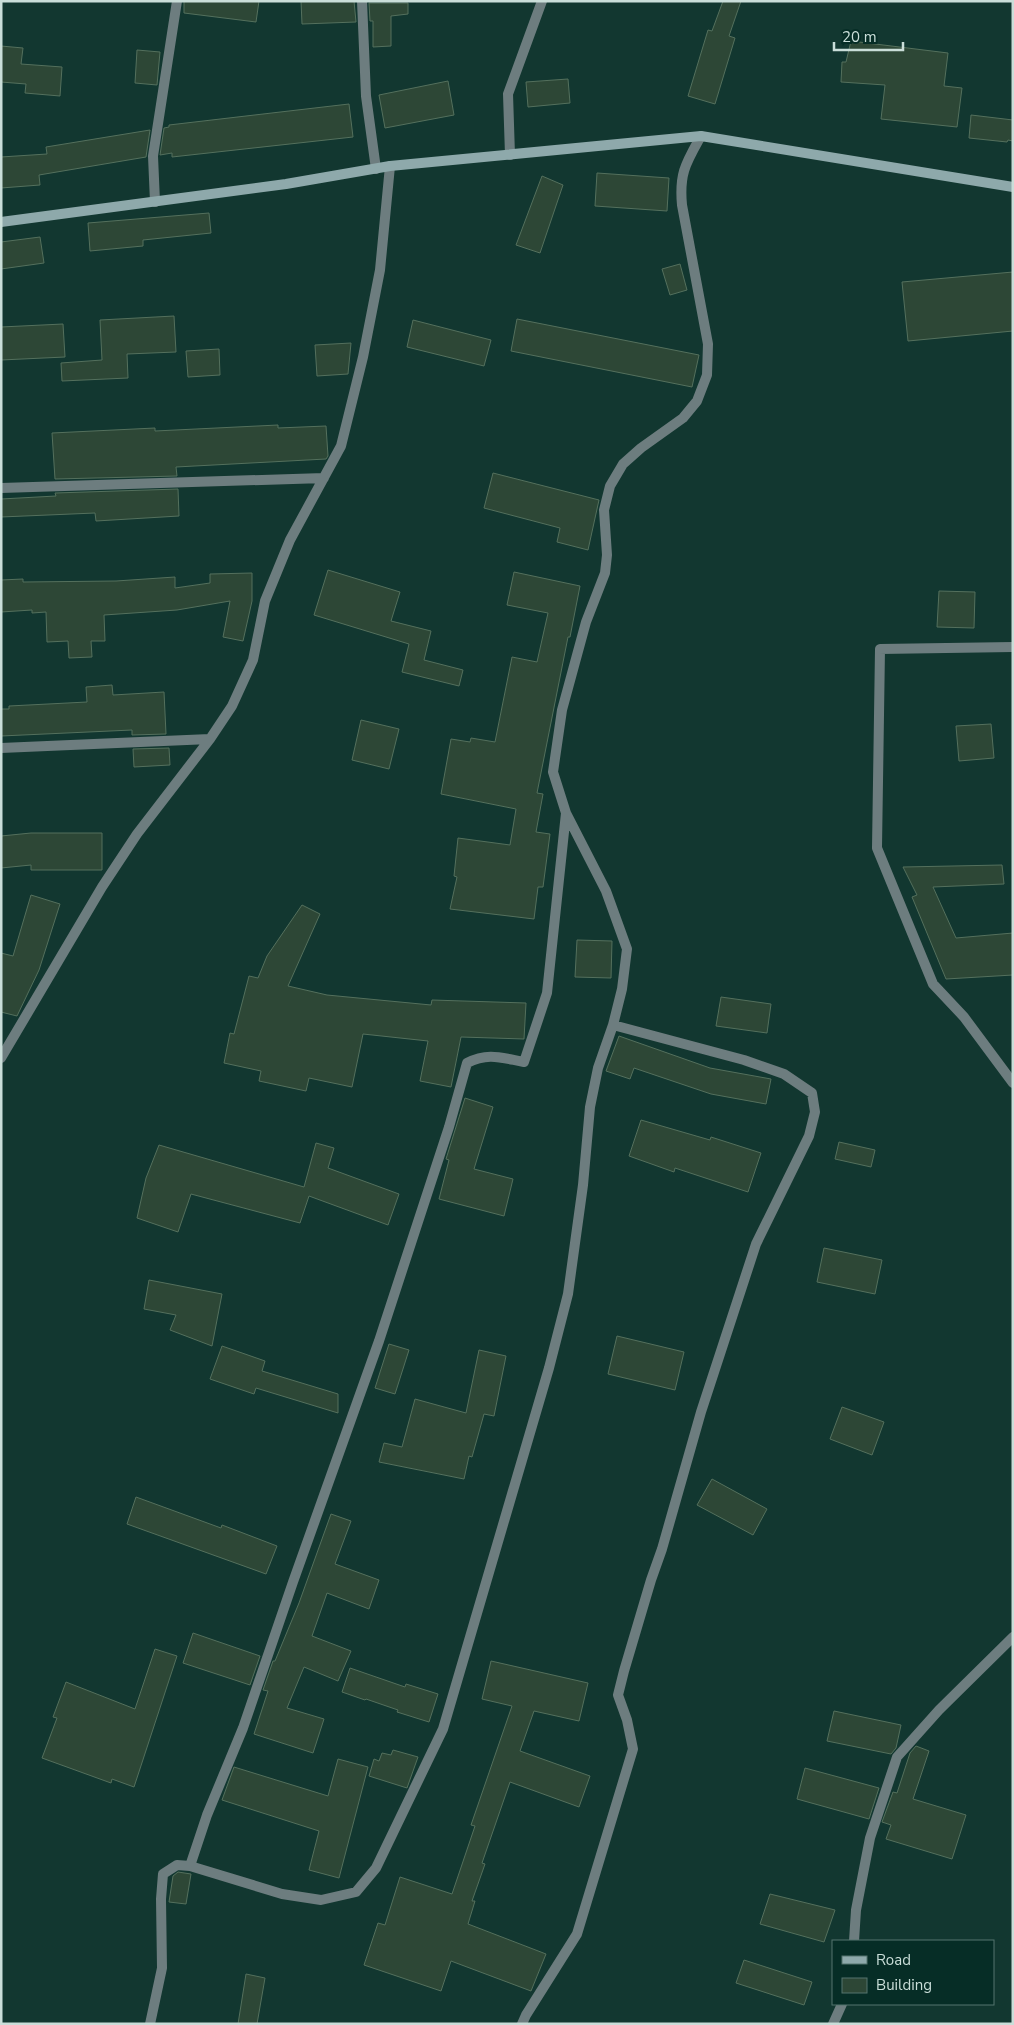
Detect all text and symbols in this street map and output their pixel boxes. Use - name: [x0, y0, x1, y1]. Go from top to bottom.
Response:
- scale bar: [834, 20, 903, 52]
- text: 20 m: [842, 27, 877, 47]
- legend: [832, 1940, 994, 2005]
- text: Road: [876, 1950, 911, 1970]
- text: Building: [876, 1975, 932, 1995]

